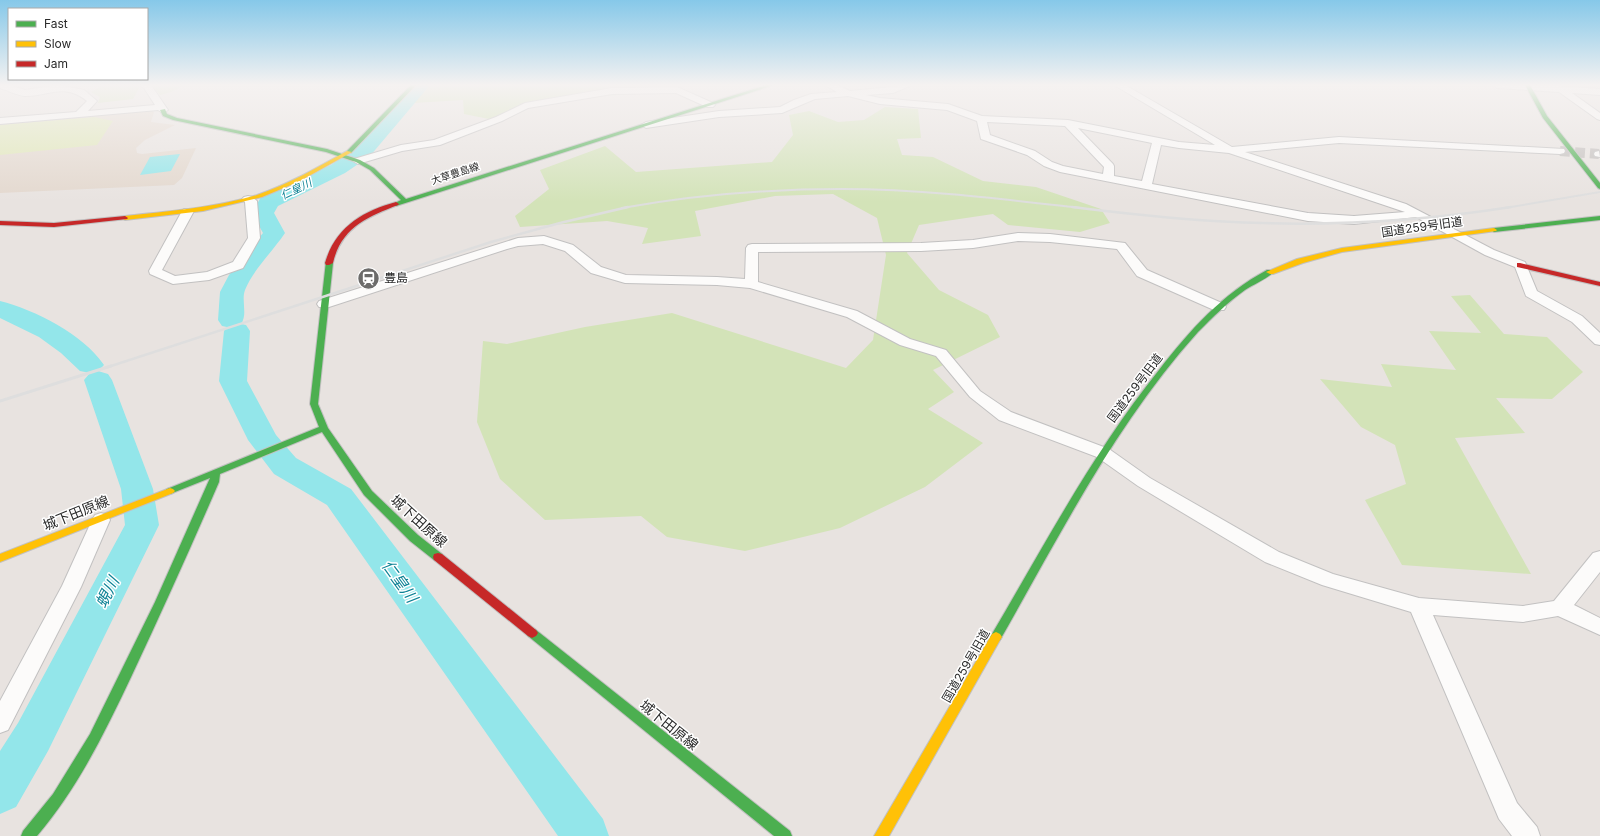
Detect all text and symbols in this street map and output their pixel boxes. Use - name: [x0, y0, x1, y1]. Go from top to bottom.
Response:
- legend: [8, 8, 148, 80]
- text: Fast: [44, 16, 68, 31]
- text: Slow: [44, 36, 72, 51]
- text: Jam: [44, 56, 68, 71]
- street label: 大草豊島線: [429, 160, 481, 186]
- water label: 仁皇川: [278, 175, 315, 203]
- street label: 国道259号旧道: [1380, 213, 1464, 240]
- station icon: 豊島: [356, 265, 382, 291]
- place label: 豊島: [384, 270, 408, 285]
- street label: 国道259号旧道: [1104, 350, 1165, 425]
- street label: 城下田原線: [388, 491, 451, 550]
- street label: 城下田原線: [40, 492, 111, 534]
- water label: 仁皇川: [378, 556, 423, 608]
- water label: 蜆川: [91, 571, 124, 611]
- street label: 国道259号旧道: [939, 626, 993, 705]
- street label: 城下田原線: [637, 696, 702, 753]

